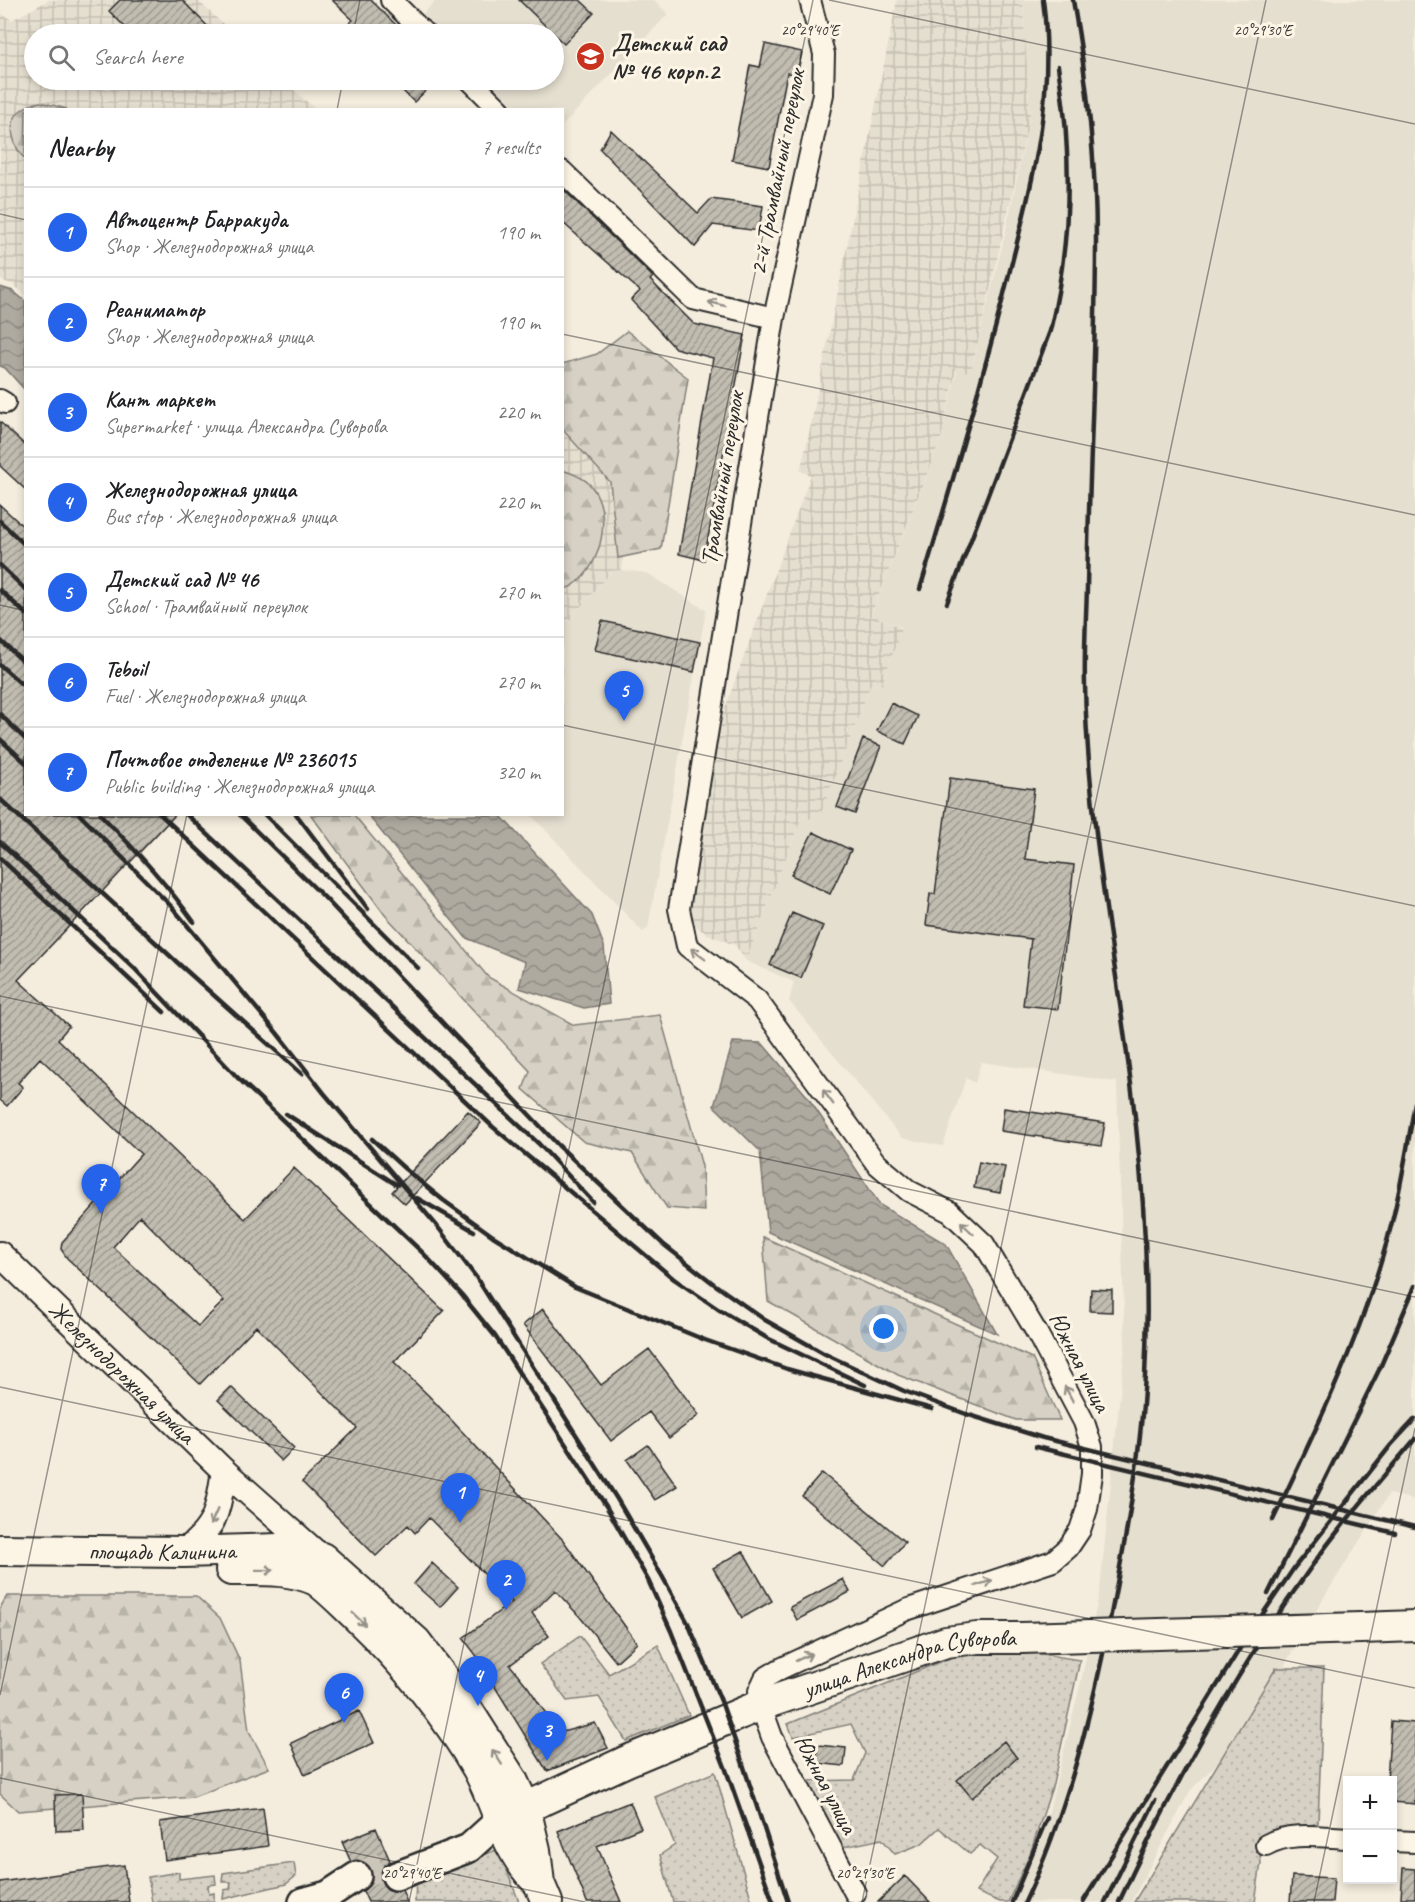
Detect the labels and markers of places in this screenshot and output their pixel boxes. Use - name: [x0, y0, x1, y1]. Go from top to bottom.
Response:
- place label: Детский сад № 46 корп.2: [612, 28, 728, 86]
- school or university icon: Детский сад № 46 корп.2: [575, 41, 607, 73]
- pin: 5: [604, 672, 644, 721]
- pin: 7: [82, 1164, 120, 1214]
- pin: 1: [440, 1474, 480, 1523]
- pin: 2: [486, 1560, 526, 1610]
- pin: 4: [458, 1656, 498, 1706]
- pin: 6: [324, 1674, 364, 1723]
- pin: 3: [528, 1712, 566, 1761]

